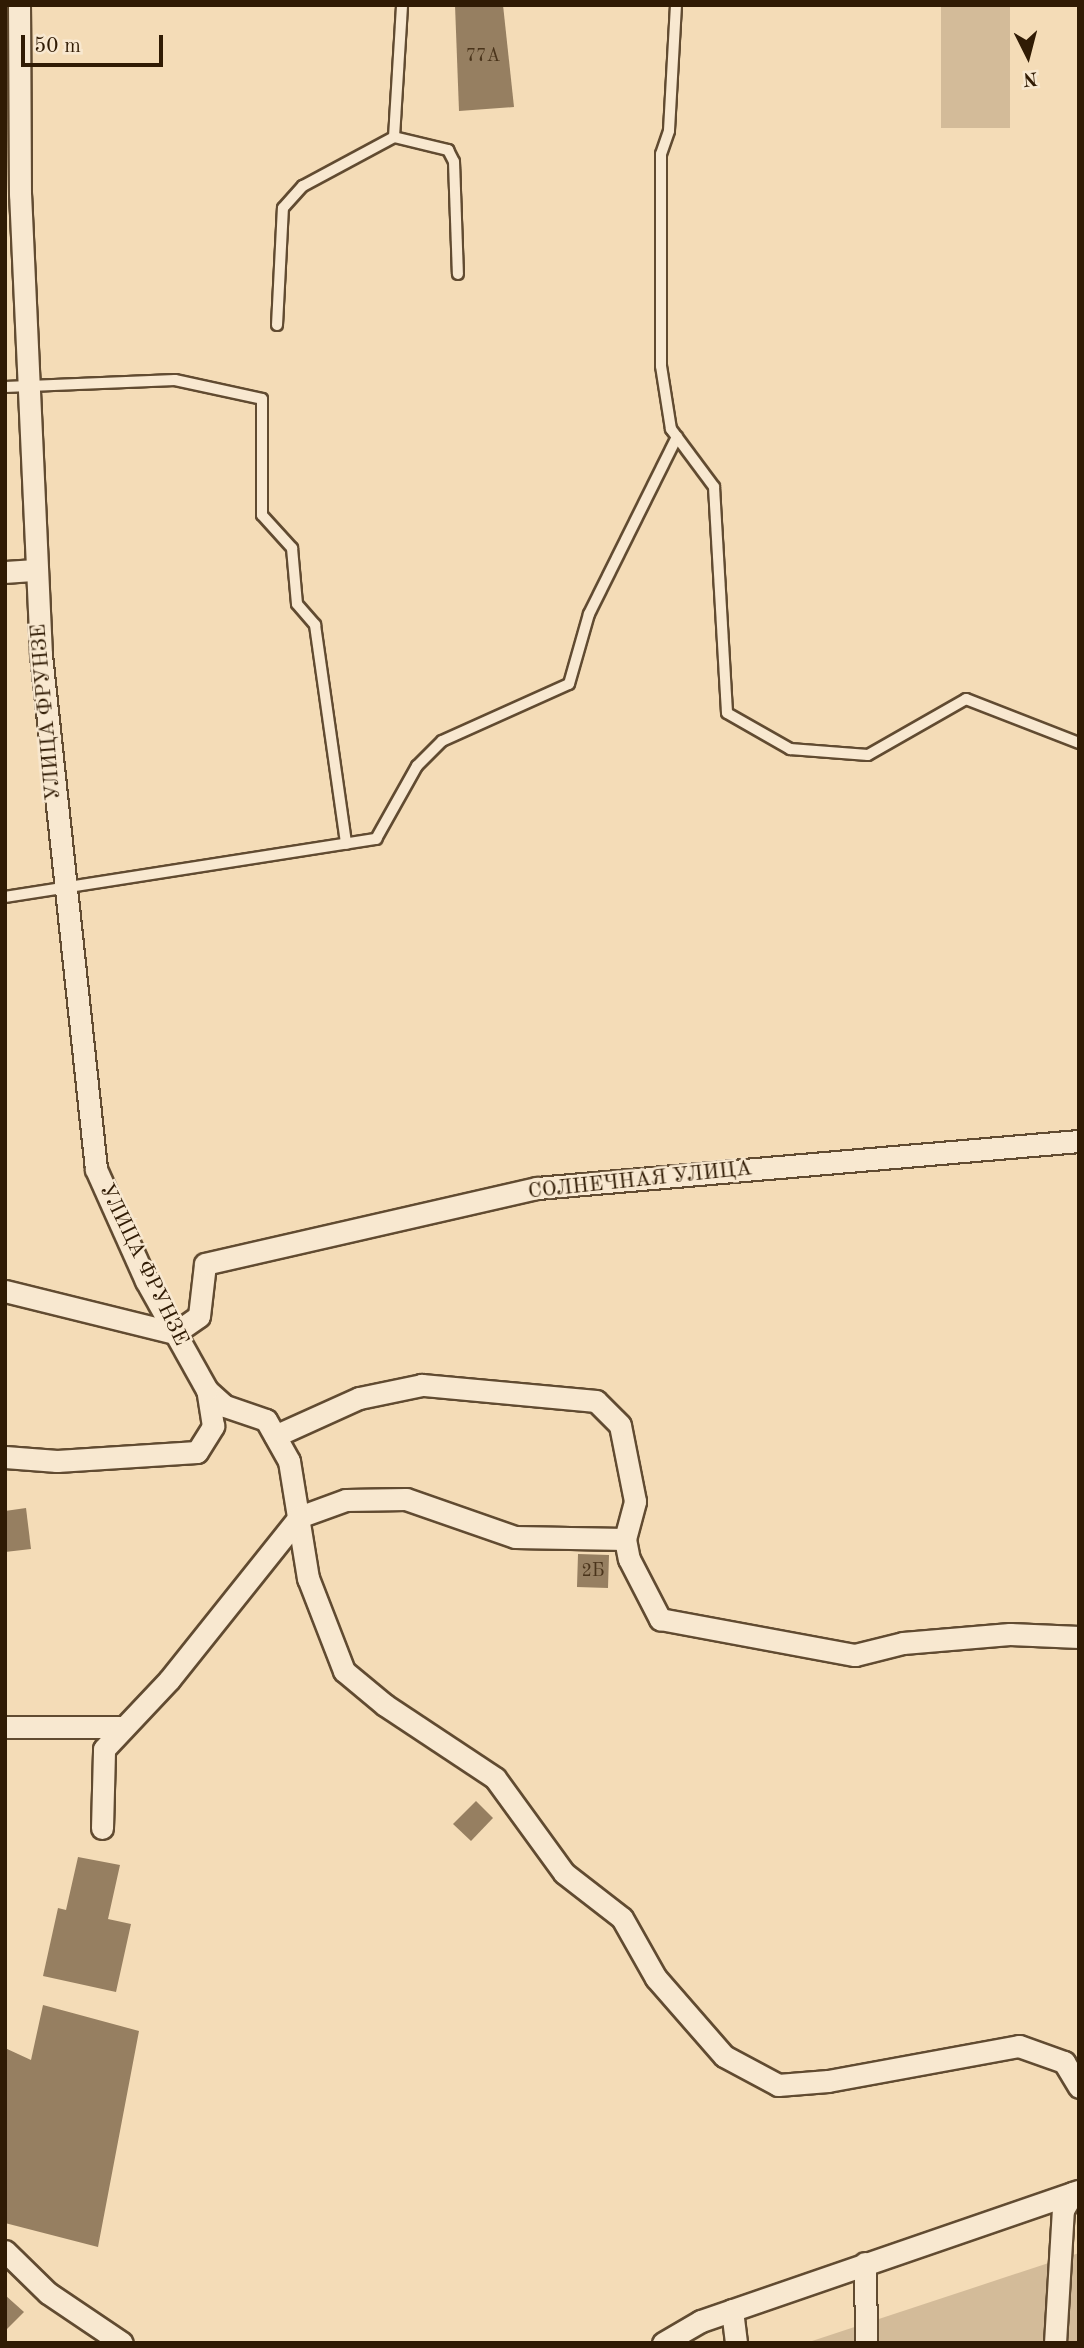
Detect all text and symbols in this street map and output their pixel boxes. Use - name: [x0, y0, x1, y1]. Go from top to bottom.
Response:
- scale bar: [24, 21, 166, 65]
- north arrow: [993, 21, 1063, 91]
- text: 50 m: [34, 36, 81, 57]
- house number: 77А: [466, 45, 500, 67]
- text: N: [1022, 67, 1038, 88]
- street label: УЛИЦА ФРУНЗЕ: [27, 623, 67, 801]
- street label: СОЛНЕЧНАЯ УЛИЦА: [527, 1157, 753, 1205]
- street label: УЛИЦА ФРУНЗЕ: [93, 1180, 193, 1350]
- house number: 2Б: [581, 1560, 605, 1582]

